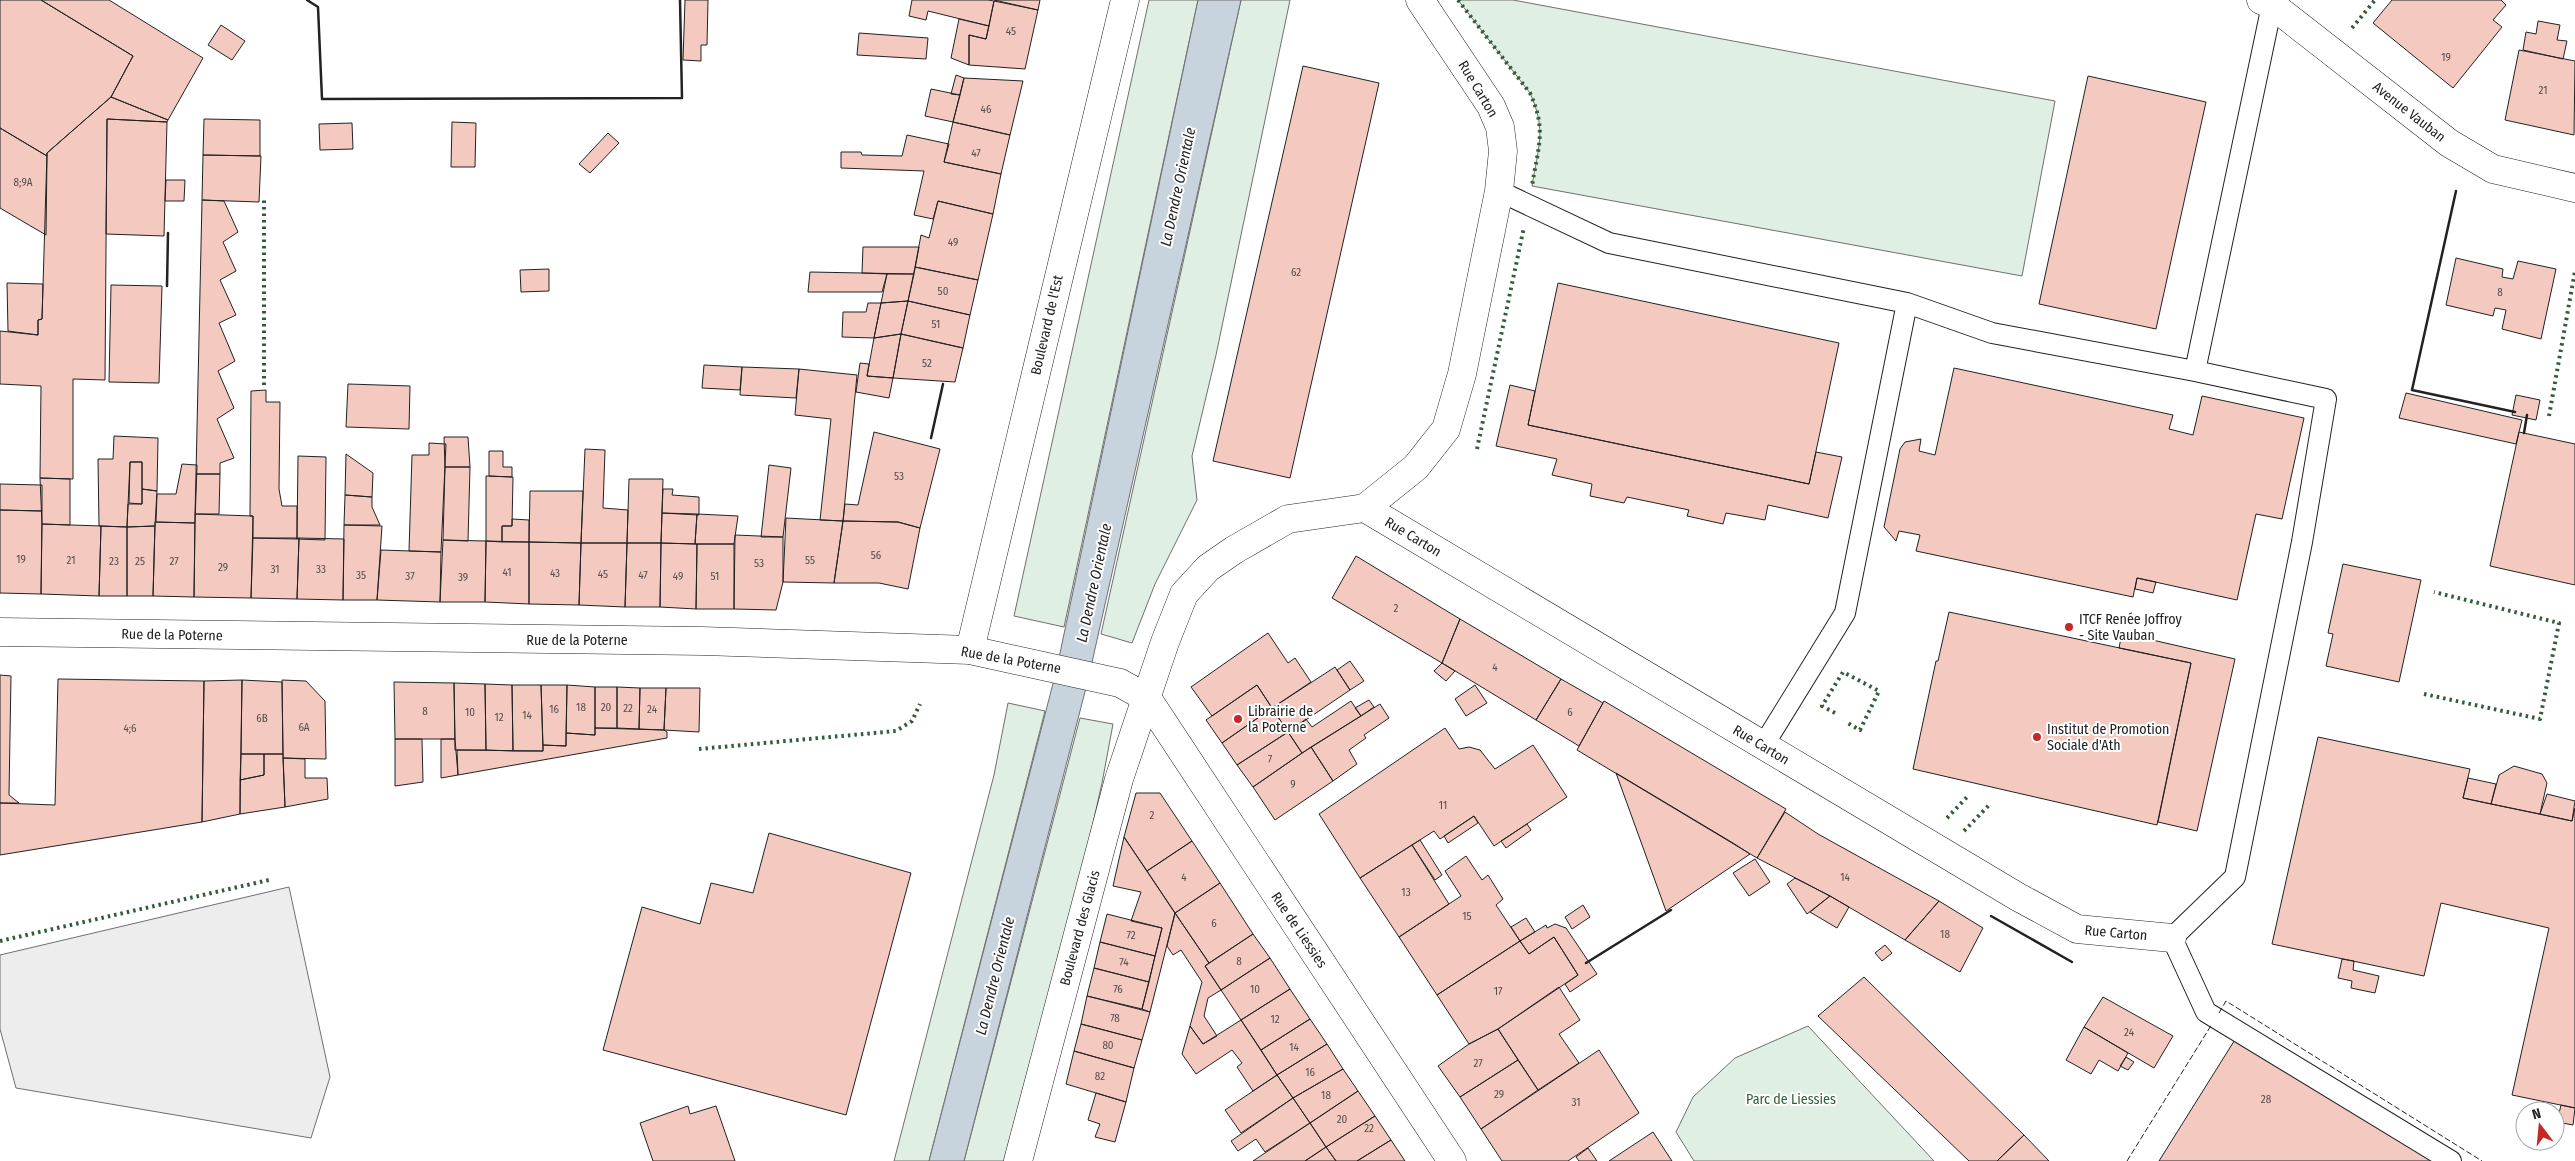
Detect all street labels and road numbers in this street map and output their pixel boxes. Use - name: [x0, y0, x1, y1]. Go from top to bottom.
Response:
- street label: Rue Carton: [1454, 58, 1502, 120]
- street label: Avenue Vauban: [2369, 78, 2449, 146]
- street label: Boulevard de l'Est: [1027, 273, 1067, 377]
- street label: Rue Carton: [1382, 513, 1444, 561]
- street label: Rue de la Poterne: [121, 626, 223, 644]
- street label: Rue de la Poterne: [526, 632, 628, 649]
- street label: Rue de la Poterne: [960, 643, 1062, 677]
- street label: Rue Carton: [1730, 721, 1792, 769]
- street label: Boulevard des Glacis: [1056, 868, 1104, 988]
- street label: Rue de Liessies: [1267, 889, 1331, 971]
- street label: Rue Carton: [2084, 922, 2148, 944]

